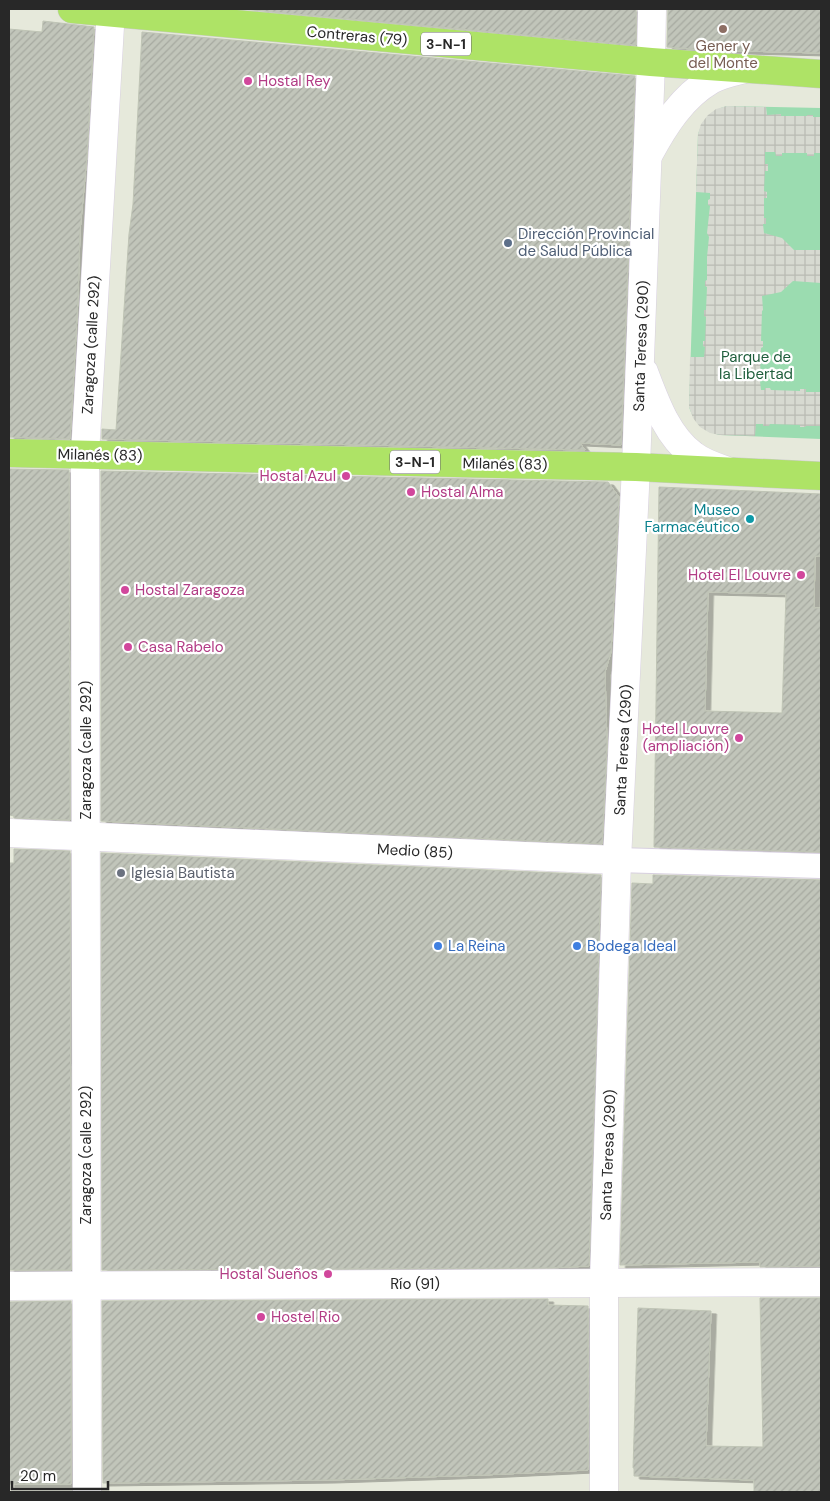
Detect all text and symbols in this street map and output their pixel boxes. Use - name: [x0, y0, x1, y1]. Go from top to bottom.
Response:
- street label: Contreras (79): [306, 22, 408, 50]
- marker: Gener y del Monte: [717, 23, 729, 35]
- road number: 3-N-1: [421, 33, 471, 56]
- place label: Gener y del Monte: [688, 36, 758, 73]
- place label: Hostal Rey: [258, 71, 331, 91]
- marker: Hostal Rey: [242, 75, 254, 87]
- place label: Dirección Provincial de Salud Pública: [518, 224, 654, 261]
- marker: Dirección Provincial de Salud Pública: [502, 237, 514, 249]
- street label: Zaragoza (calle 292): [77, 275, 105, 415]
- street label: Santa Teresa (290): [629, 280, 653, 412]
- park label: Parque de la Libertad: [719, 347, 793, 384]
- street label: Milanés (83): [57, 444, 143, 466]
- road number: 3-N-1: [390, 451, 440, 474]
- street label: Milanés (83): [462, 453, 548, 475]
- place label: Hostal Azul: [260, 466, 336, 486]
- marker: Hostal Azul: [340, 470, 352, 482]
- place label: Hostal Alma: [421, 482, 504, 502]
- marker: Hostal Alma: [405, 486, 417, 498]
- place label: Museo Farmacéutico: [645, 500, 740, 537]
- marker: Museo Farmacéutico: [744, 513, 756, 525]
- place label: Hotel El Louvre: [688, 565, 791, 585]
- marker: Hotel El Louvre: [795, 569, 807, 581]
- place label: Hostal Zaragoza: [135, 580, 245, 600]
- marker: Hostal Zaragoza: [119, 584, 131, 596]
- place label: Casa Rabelo: [138, 637, 224, 657]
- marker: Casa Rabelo: [122, 641, 134, 653]
- street label: Zaragoza (calle 292): [76, 681, 96, 819]
- street label: Santa Teresa (290): [610, 684, 636, 816]
- place label: Hotel Louvre (ampliación): [642, 719, 729, 756]
- marker: Hotel Louvre (ampliación): [733, 732, 745, 744]
- street label: Medio (85): [377, 839, 453, 863]
- place label: Iglesia Bautista: [131, 863, 235, 883]
- marker: Iglesia Bautista: [115, 867, 127, 879]
- place label: La Reina: [448, 936, 505, 956]
- place label: Bodega Ideal: [587, 936, 676, 956]
- marker: La Reina: [432, 940, 444, 952]
- marker: Bodega Ideal: [571, 940, 583, 952]
- street label: Zaragoza (calle 292): [76, 1086, 96, 1224]
- street label: Santa Teresa (290): [596, 1089, 620, 1221]
- place label: Hostal Sueños: [219, 1264, 318, 1284]
- marker: Hostal Sueños: [322, 1268, 334, 1280]
- street label: Río (91): [390, 1274, 440, 1294]
- place label: Hostel Rio: [271, 1307, 340, 1327]
- marker: Hostel Rio: [255, 1311, 267, 1323]
- scale bar: [12, 1458, 109, 1490]
- text: 20 m: [20, 1466, 56, 1486]

